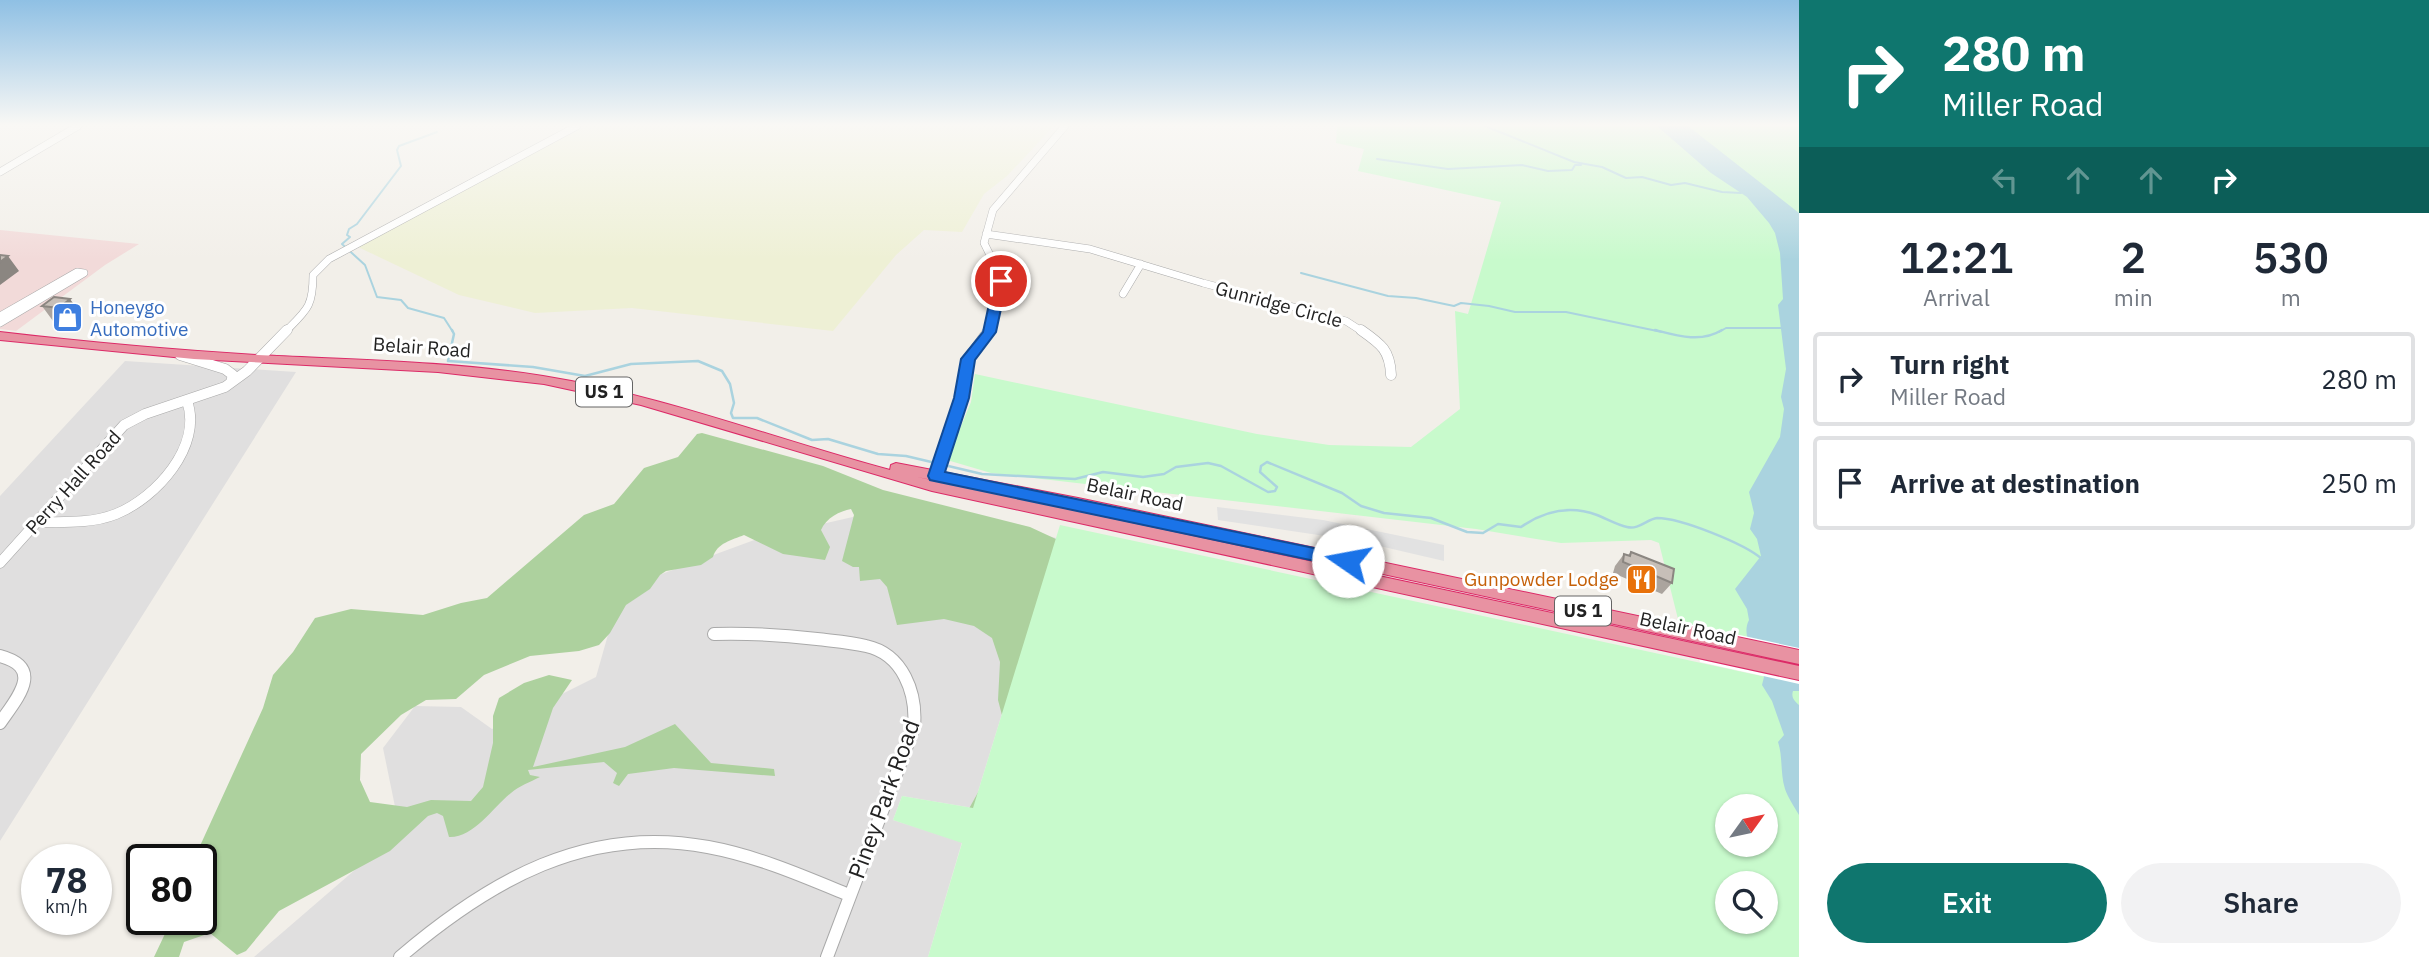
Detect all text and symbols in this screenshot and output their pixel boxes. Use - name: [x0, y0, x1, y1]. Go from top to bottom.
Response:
- text: 280 m: [1942, 21, 2086, 84]
- icon: right: [1827, 28, 1918, 119]
- text: Miller Road: [1942, 83, 2104, 125]
- icon: left: [1986, 161, 2024, 199]
- icon: ahead: [2059, 161, 2097, 199]
- icon: ahead: [2132, 161, 2170, 199]
- icon: right: [2205, 161, 2243, 199]
- text: 12:21: [1899, 230, 2014, 285]
- text: 2: [2121, 230, 2146, 285]
- text: 530: [2253, 230, 2329, 285]
- pin: [971, 251, 1031, 311]
- icon: arrive: [982, 262, 1020, 300]
- street label: Gunridge Circle: [1213, 275, 1345, 333]
- text: Arrival: [1923, 282, 1990, 312]
- text: min: [2114, 282, 2153, 312]
- text: m: [2281, 282, 2301, 312]
- place label: Honeygo Automotive: [90, 295, 188, 341]
- shop icon: Honeygo Automotive: [50, 301, 84, 335]
- street label: Belair Road: [372, 332, 472, 362]
- text: Turn right: [1890, 347, 2009, 381]
- icon: right: [1831, 360, 1869, 398]
- text: 280 m: [2321, 362, 2397, 396]
- road number: US 1: [576, 378, 632, 406]
- text: Miller Road: [1890, 381, 2006, 411]
- street label: Perry Hall Road: [20, 425, 126, 539]
- icon: arrive: [1831, 464, 1869, 502]
- text: Arrive at destination: [1890, 466, 2140, 500]
- text: 250 m: [2321, 466, 2397, 500]
- street label: Belair Road: [1085, 472, 1185, 516]
- position arrow: [1311, 524, 1385, 598]
- restaurant icon: Gunpowder Lodge: [1625, 562, 1659, 596]
- place label: Gunpowder Lodge: [1464, 567, 1619, 591]
- road number: US 1: [1555, 596, 1611, 626]
- street label: Belair Road: [1638, 606, 1738, 650]
- street label: Piney Park Road: [840, 715, 926, 882]
- north arrow: [1715, 794, 1778, 858]
- map controls: [1715, 794, 1778, 934]
- speed limit sign: 80: [126, 844, 217, 935]
- text: 78: [45, 857, 88, 903]
- button: Exit: [1827, 863, 2107, 943]
- button: Share: [2121, 863, 2401, 943]
- button: search: [1715, 871, 1778, 934]
- text: km/h: [45, 895, 88, 918]

